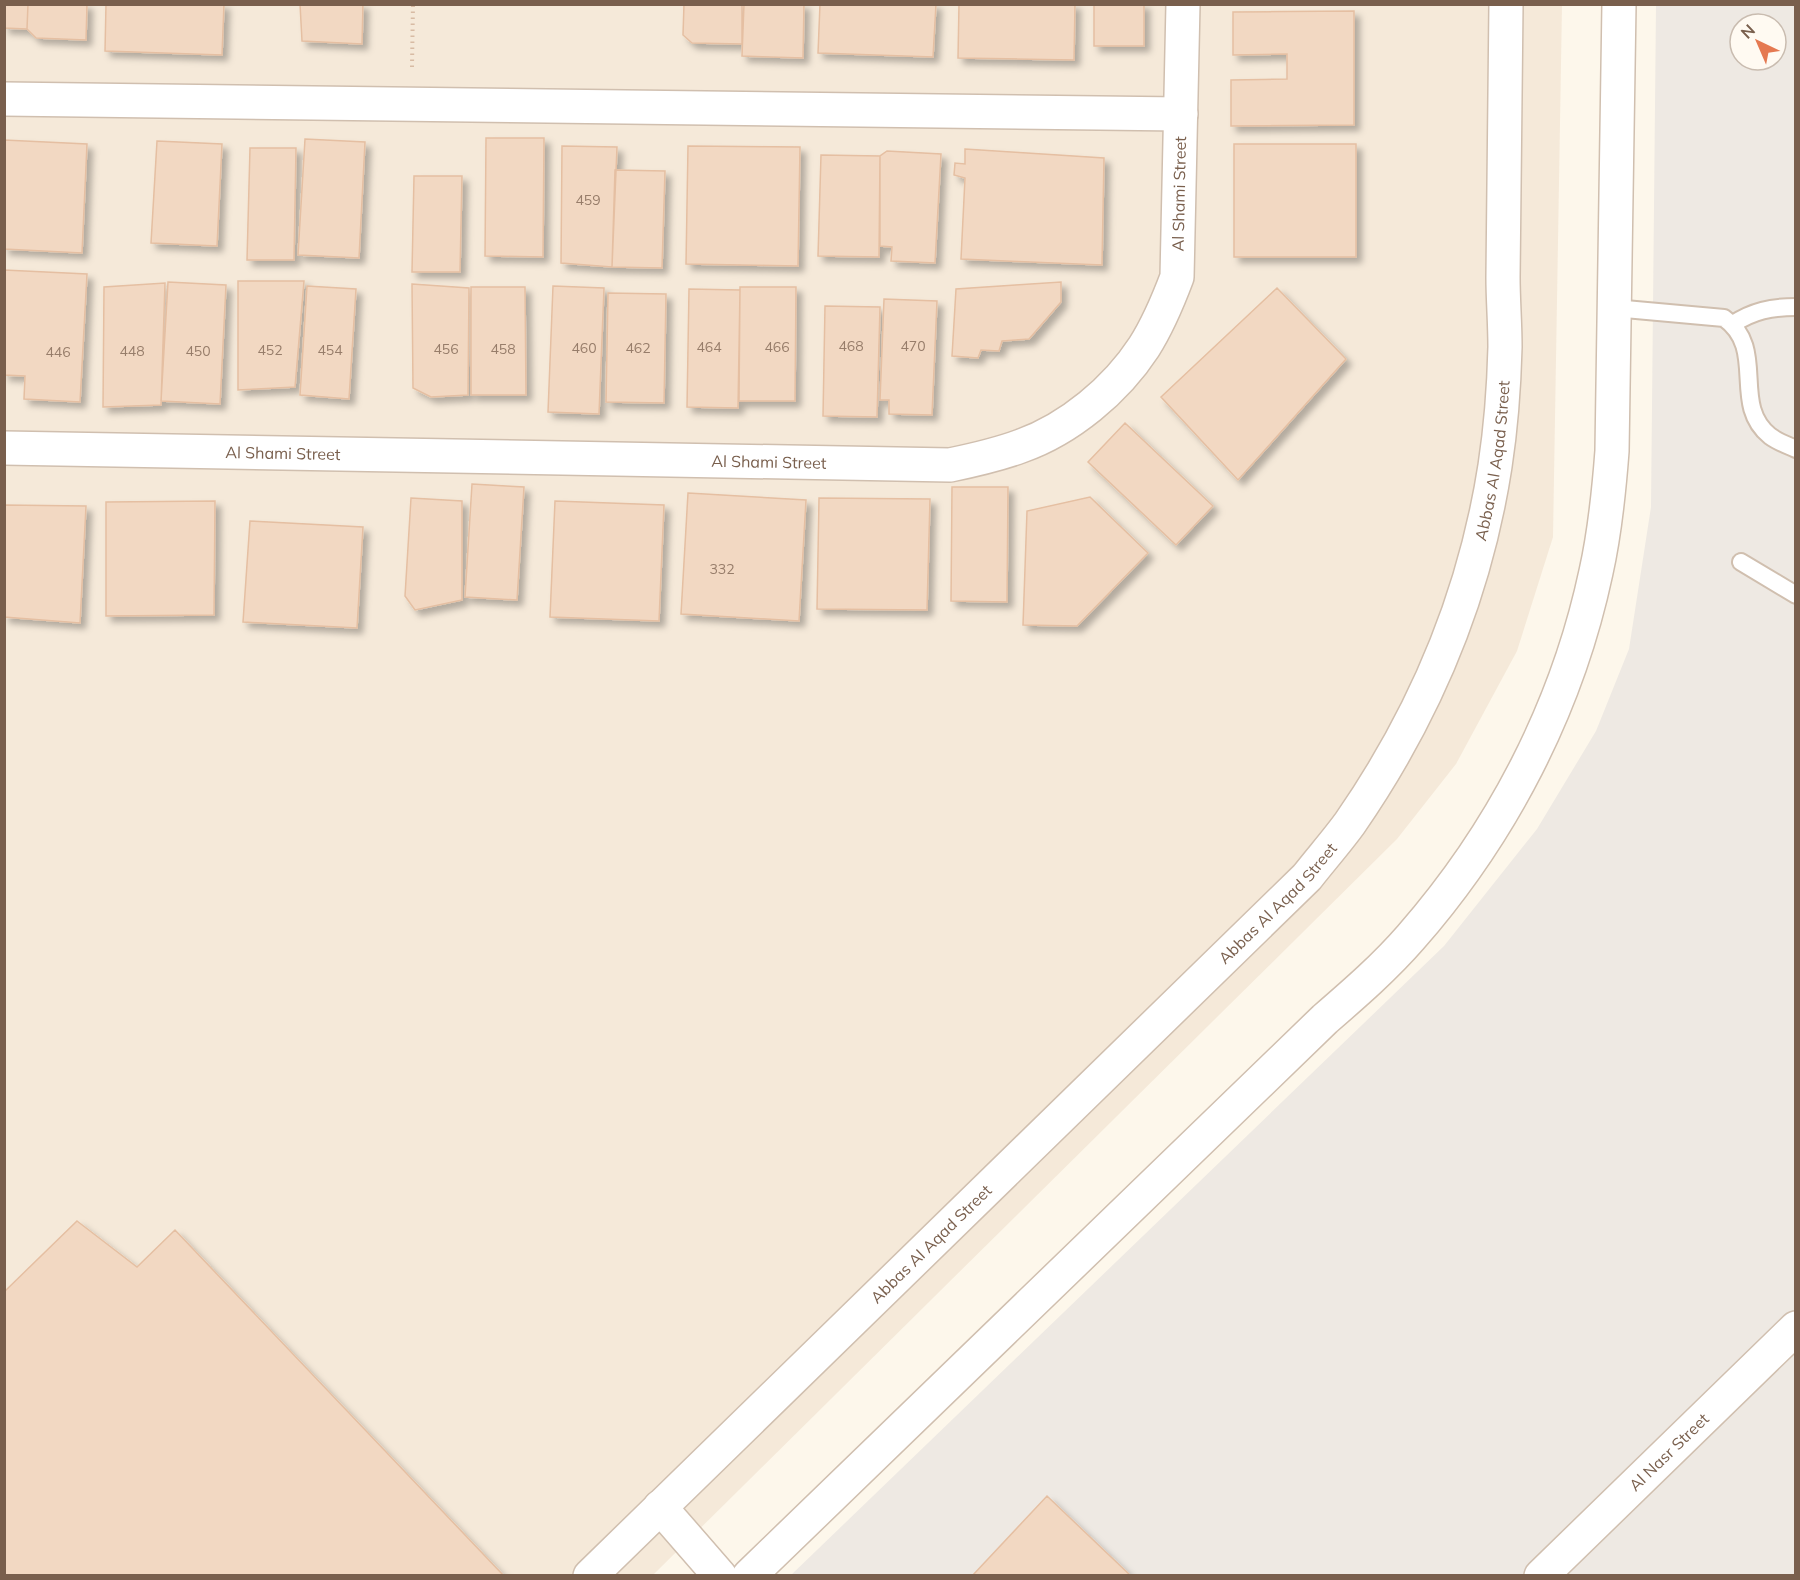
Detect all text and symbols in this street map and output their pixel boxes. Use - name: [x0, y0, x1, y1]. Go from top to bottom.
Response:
- north arrow: [1728, 12, 1788, 72]
- text: N: [1736, 20, 1759, 43]
- street label: Al Shami Street: [1168, 136, 1190, 251]
- house number: 459: [575, 191, 601, 209]
- house number: 468: [838, 337, 864, 355]
- house number: 470: [900, 337, 926, 355]
- house number: 464: [696, 338, 722, 356]
- house number: 466: [764, 338, 790, 356]
- house number: 460: [571, 339, 597, 357]
- house number: 462: [625, 339, 651, 357]
- house number: 456: [433, 340, 459, 358]
- house number: 458: [490, 340, 516, 358]
- house number: 452: [257, 341, 283, 359]
- house number: 454: [317, 341, 343, 359]
- house number: 448: [119, 342, 145, 360]
- house number: 450: [185, 342, 211, 360]
- house number: 446: [45, 343, 71, 361]
- street label: Abbas Al Aqad Street: [1470, 380, 1514, 543]
- street label: Al Shami Street: [225, 442, 341, 464]
- street label: Al Shami Street: [711, 451, 827, 473]
- house number: 332: [709, 560, 735, 578]
- street label: Abbas Al Aqad Street: [1214, 838, 1341, 968]
- street label: Abbas Al Aqad Street: [866, 1180, 996, 1307]
- street label: Al Nasr Street: [1625, 1408, 1713, 1495]

